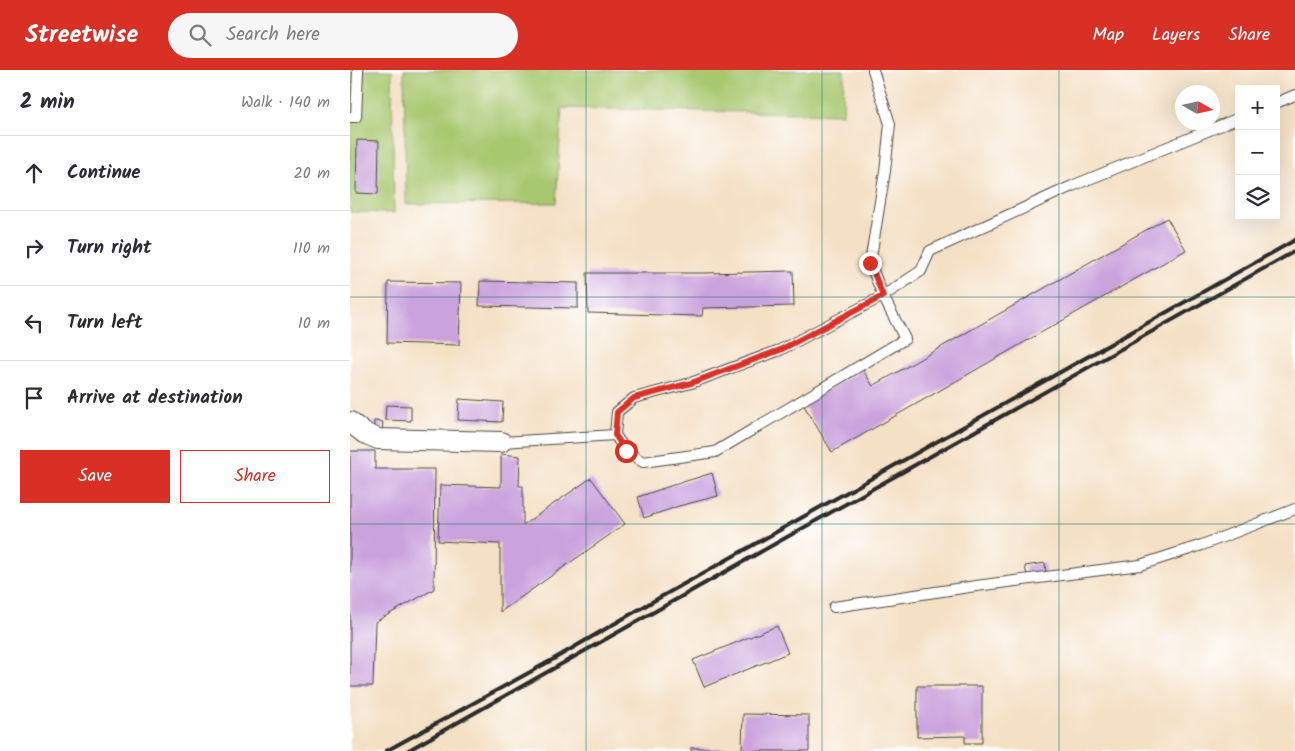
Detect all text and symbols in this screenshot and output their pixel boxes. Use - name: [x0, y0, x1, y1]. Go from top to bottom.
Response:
- search box: [168, 13, 518, 58]
- text: Streetwise: [25, 16, 138, 55]
- text: Search here: [226, 20, 320, 50]
- icon: search: [186, 21, 214, 49]
- text: Map: [1093, 21, 1124, 50]
- text: Layers: [1152, 21, 1200, 50]
- text: Share: [1228, 21, 1270, 50]
- north arrow: [1175, 85, 1220, 130]
- map controls: [1235, 85, 1280, 220]
- button: +: [1235, 85, 1280, 130]
- text: 2 min: [20, 86, 75, 119]
- text: Walk · 140 m: [241, 90, 330, 115]
- button: −: [1235, 130, 1280, 175]
- text: Continue: [67, 158, 140, 188]
- icon: ahead: [20, 159, 48, 187]
- text: 20 m: [294, 161, 330, 186]
- button: layers: [1235, 175, 1280, 220]
- text: Turn right: [67, 233, 152, 263]
- icon: right: [20, 234, 48, 262]
- text: 110 m: [293, 236, 330, 261]
- route end: [859, 252, 882, 275]
- text: Turn left: [67, 308, 142, 338]
- icon: left: [20, 309, 48, 337]
- text: 10 m: [298, 311, 330, 336]
- text: Arrive at destination: [67, 383, 243, 413]
- icon: arrive: [20, 384, 48, 412]
- route start: [615, 440, 638, 463]
- button: Save: [20, 450, 170, 503]
- button: Share: [180, 450, 330, 503]

